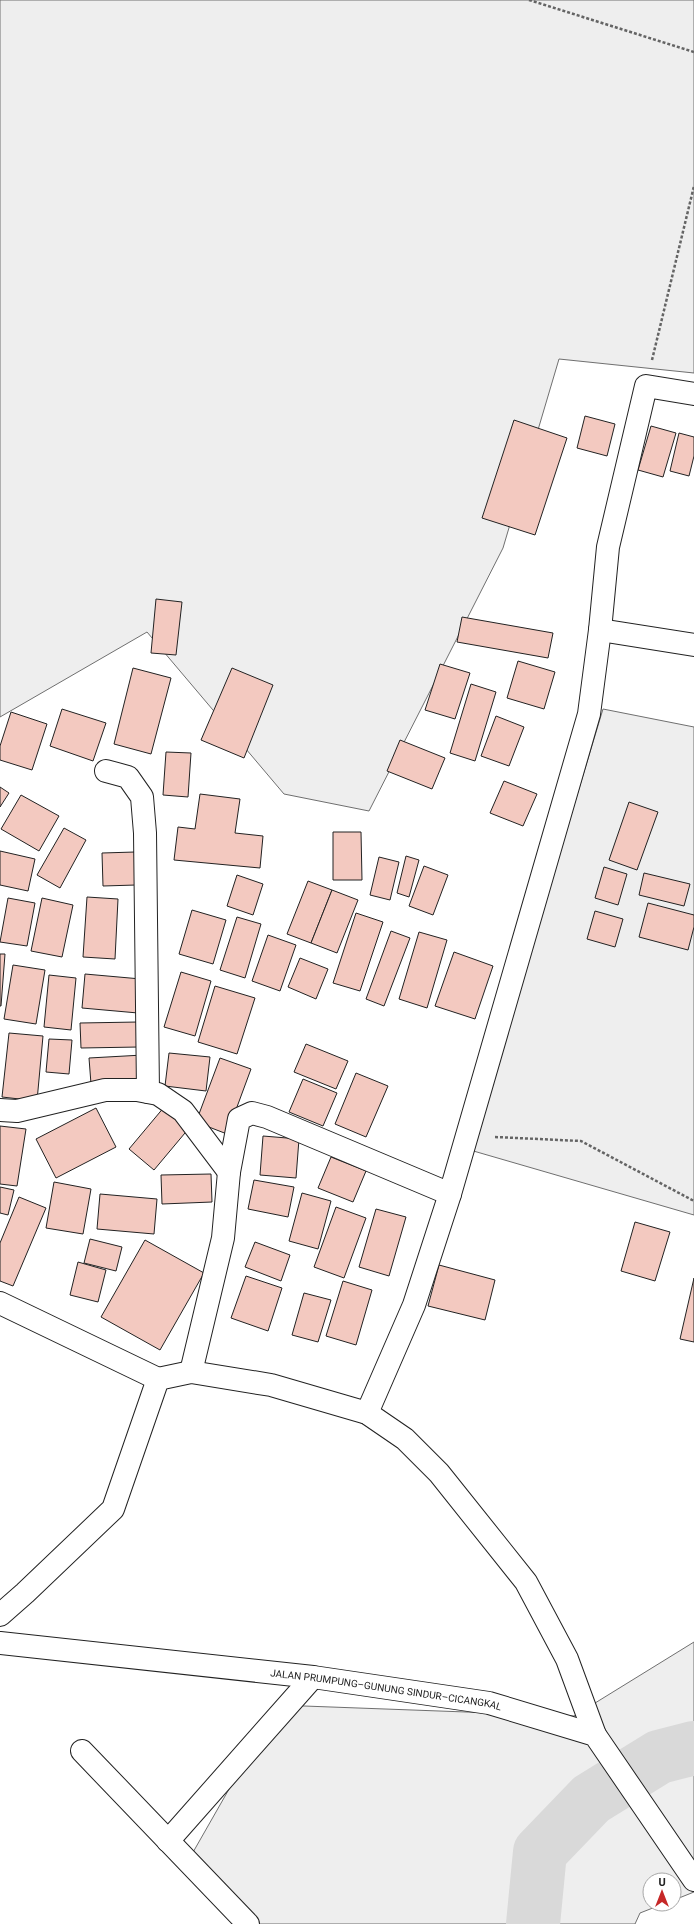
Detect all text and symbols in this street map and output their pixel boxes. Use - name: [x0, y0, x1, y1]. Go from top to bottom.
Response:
- street label: JALAN PRUMPUNG–GUNUNG SINDUR–CICANGKAL: [270, 1667, 504, 1713]
- north arrow: [642, 1872, 682, 1912]
- text: U: [658, 1876, 666, 1889]

